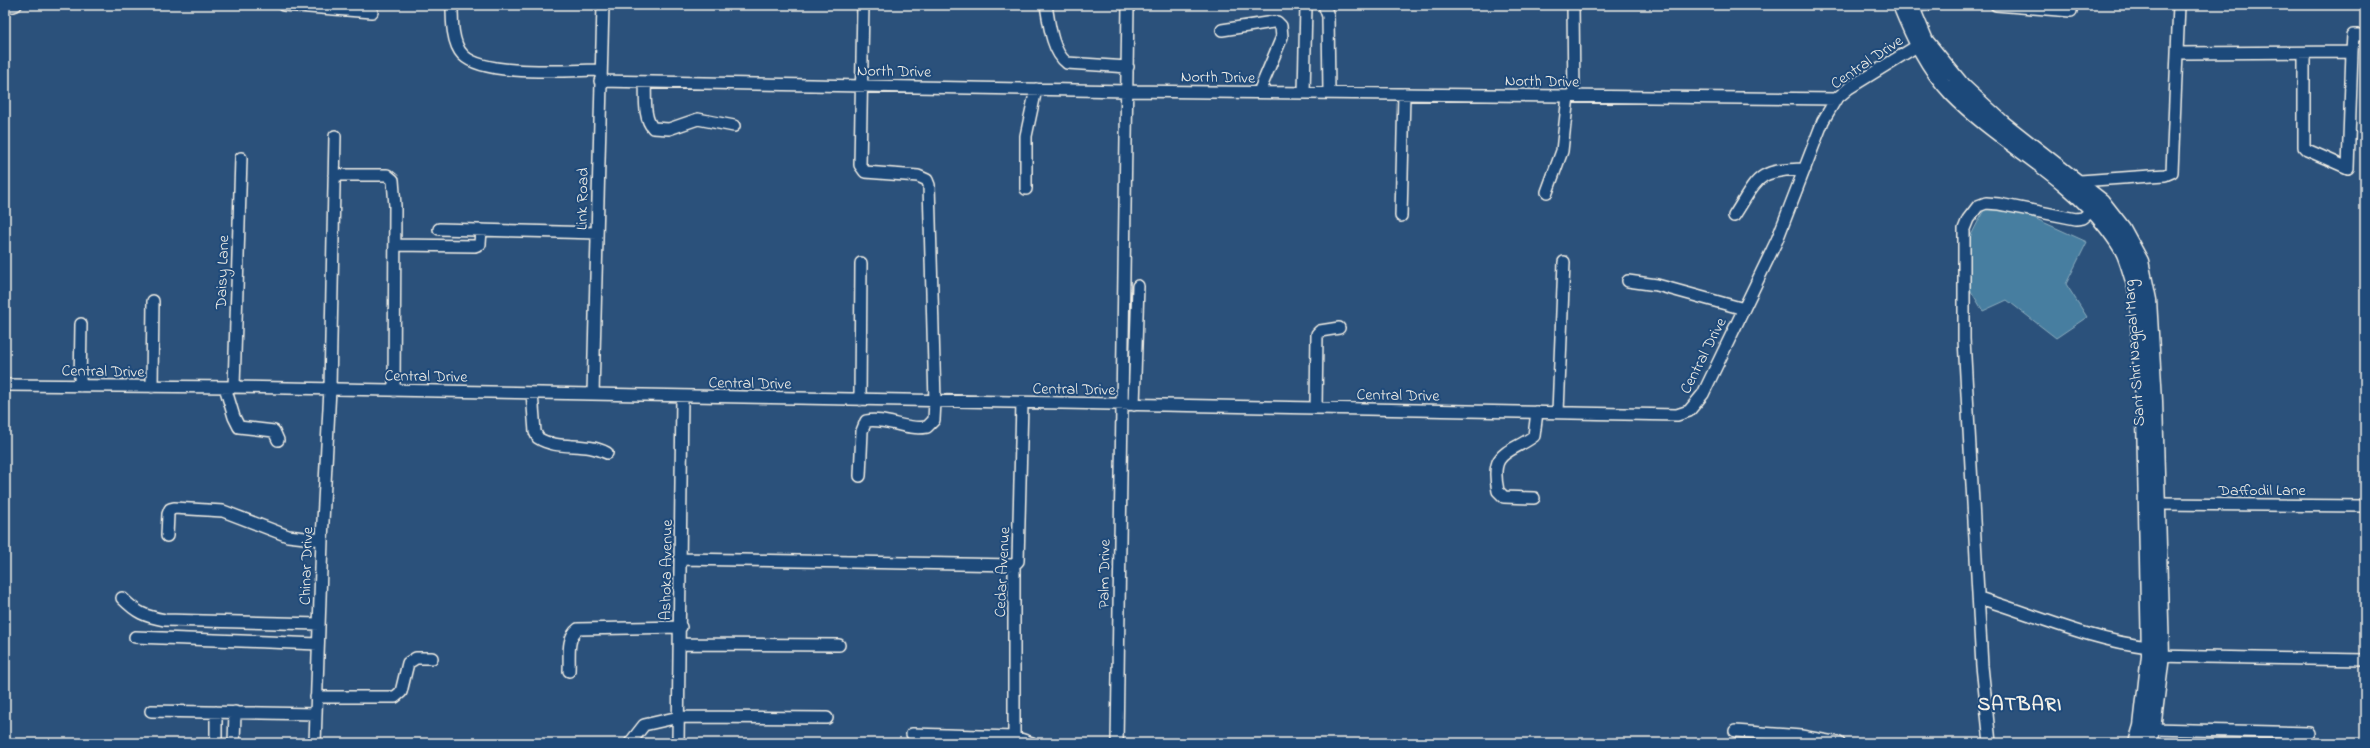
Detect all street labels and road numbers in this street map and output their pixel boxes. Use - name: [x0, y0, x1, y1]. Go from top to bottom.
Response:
- street label: Central Drive: [1826, 29, 1909, 96]
- street label: North Drive: [857, 59, 932, 85]
- street label: North Drive: [1181, 65, 1256, 91]
- street label: North Drive: [1505, 69, 1580, 95]
- street label: Link Road: [570, 168, 596, 230]
- street label: Daisy Lane: [210, 234, 236, 310]
- street label: Sant Shri Nagpal Marg: [2118, 279, 2152, 427]
- street label: Central Drive: [1674, 313, 1734, 398]
- street label: Central Drive: [61, 359, 145, 385]
- street label: Central Drive: [384, 364, 468, 390]
- street label: Central Drive: [708, 371, 792, 397]
- street label: Central Drive: [1032, 377, 1116, 403]
- street label: Central Drive: [1356, 383, 1440, 409]
- street label: Daffodil Lane: [2217, 479, 2307, 503]
- street label: Ashoka Avenue: [654, 519, 680, 621]
- street label: Chinar Drive: [294, 526, 320, 606]
- street label: Cedar Avenue: [989, 526, 1017, 618]
- street label: Palm Drive: [1092, 538, 1118, 609]

